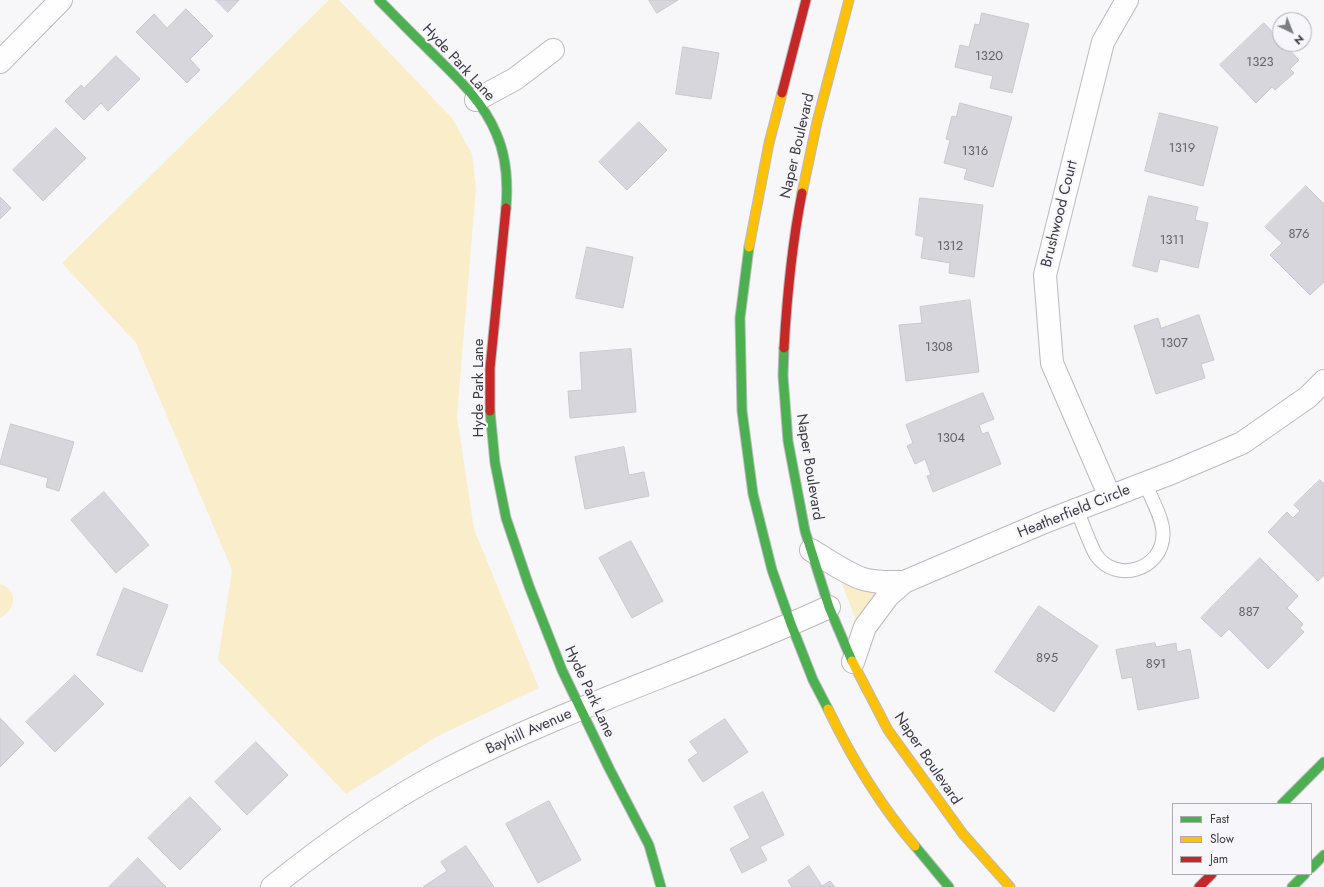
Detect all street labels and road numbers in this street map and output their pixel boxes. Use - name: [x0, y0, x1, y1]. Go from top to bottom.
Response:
- street label: Hyde Park Lane: [418, 21, 498, 105]
- street label: Naper Boulevard: [777, 92, 819, 200]
- street label: Brushwood Court: [1038, 159, 1082, 269]
- street label: Hyde Park Lane: [470, 339, 488, 437]
- street label: Naper Boulevard: [792, 412, 826, 522]
- street label: Heatherfield Circle: [1015, 481, 1133, 543]
- street label: Hyde Park Lane: [560, 643, 618, 741]
- street label: Bayhill Avenue: [483, 705, 575, 759]
- street label: Naper Boulevard: [889, 709, 965, 809]

